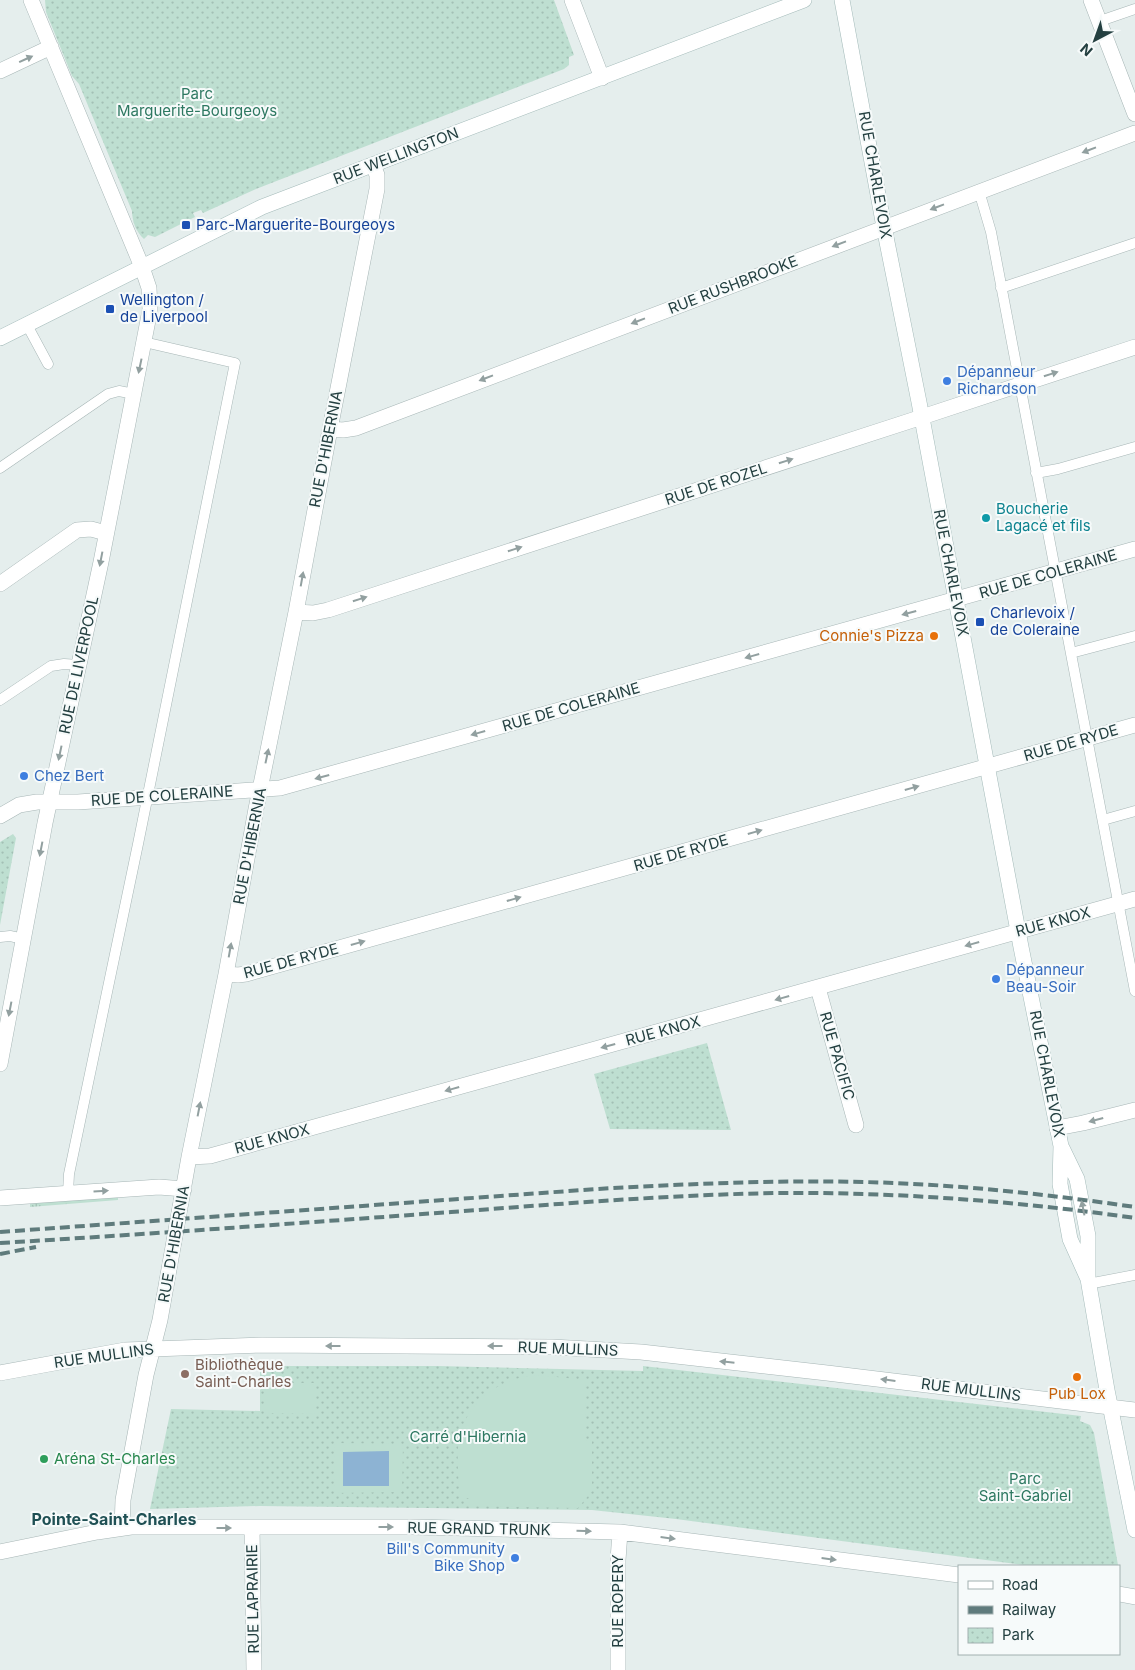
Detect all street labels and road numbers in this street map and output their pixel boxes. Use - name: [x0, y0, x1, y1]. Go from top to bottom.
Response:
- street label: RUE CHARLEVOIX: [855, 110, 896, 240]
- street label: RUE WELLINGTON: [330, 123, 461, 188]
- street label: RUE RUSHBROOKE: [665, 251, 800, 318]
- street label: RUE D'HIBERNIA: [305, 389, 346, 509]
- street label: RUE DE ROZEL: [662, 458, 769, 509]
- street label: RUE CHARLEVOIX: [930, 508, 973, 638]
- street label: RUE DE COLERAINE: [977, 545, 1119, 602]
- street label: RUE DE LIVERPOOL: [55, 594, 102, 736]
- street label: RUE DE COLERAINE: [500, 678, 642, 735]
- street label: RUE DE RYDE: [1021, 720, 1120, 765]
- street label: RUE DE COLERAINE: [90, 781, 234, 810]
- street label: RUE D'HIBERNIA: [229, 786, 270, 906]
- street label: RUE DE RYDE: [631, 830, 730, 875]
- street label: RUE KNOX: [1013, 902, 1092, 941]
- street label: RUE DE RYDE: [241, 939, 340, 982]
- street label: RUE PACIFIC: [816, 1009, 859, 1102]
- street label: RUE CHARLEVOIX: [1026, 1009, 1069, 1139]
- street label: RUE KNOX: [623, 1011, 702, 1050]
- street label: RUE KNOX: [232, 1119, 311, 1158]
- street label: RUE D'HIBERNIA: [154, 1184, 193, 1304]
- street label: RUE MULLINS: [517, 1337, 619, 1360]
- street label: RUE MULLINS: [53, 1339, 155, 1372]
- street label: RUE MULLINS: [920, 1374, 1022, 1405]
- street label: RUE GRAND TRUNK: [407, 1518, 551, 1539]
- street label: RUE LAPRAIRIE: [242, 1544, 263, 1654]
- street label: RUE ROPERY: [608, 1554, 627, 1648]

